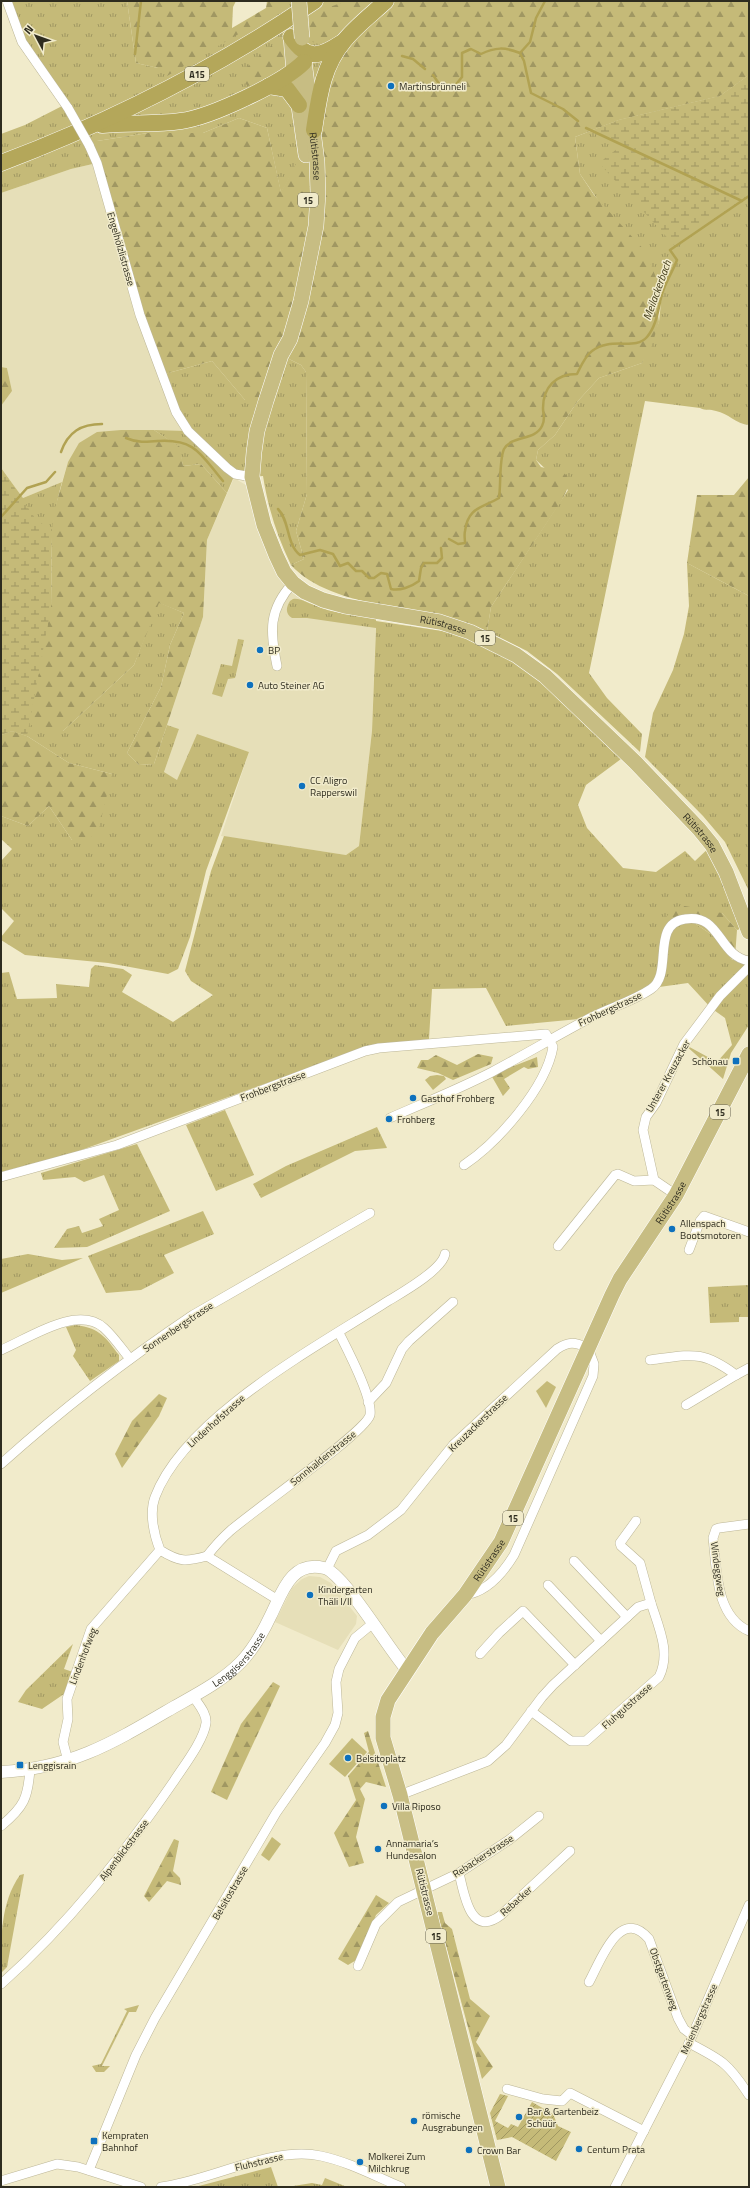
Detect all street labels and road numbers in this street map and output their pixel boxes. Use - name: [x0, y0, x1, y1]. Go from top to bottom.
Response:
- road number: A15: [185, 67, 209, 81]
- street label: Rütistrasse: [306, 131, 325, 180]
- road number: 15: [298, 193, 318, 207]
- street label: Engelhölzlistrasse: [103, 210, 139, 288]
- street label: Rütistrasse: [419, 611, 469, 638]
- road number: 15: [475, 631, 495, 645]
- street label: Rütistrasse: [680, 809, 722, 855]
- street label: Frohbergstrasse: [576, 988, 644, 1030]
- street label: Unterer Kreuzacker: [642, 1037, 694, 1115]
- street label: Frohbergstrasse: [238, 1067, 308, 1105]
- road number: 15: [710, 1105, 730, 1119]
- street label: Rütistrasse: [651, 1179, 689, 1227]
- street label: Sonnenbergstrasse: [140, 1298, 216, 1356]
- street label: Lindenhofstrasse: [184, 1391, 248, 1451]
- street label: Kreuzackerstrasse: [445, 1391, 511, 1455]
- street label: Sonnhaldenstrasse: [287, 1427, 359, 1489]
- road number: 15: [503, 1511, 523, 1525]
- street label: Rütistrasse: [469, 1536, 508, 1584]
- street label: Windeggweg: [707, 1541, 729, 1597]
- street label: Lindenhofweg: [65, 1625, 101, 1687]
- street label: Lenggiserstrasse: [209, 1629, 268, 1691]
- street label: Fluhgutstrasse: [598, 1679, 656, 1733]
- street label: Alpenblickstrasse: [96, 1816, 152, 1884]
- street label: Rebackerstrasse: [450, 1831, 516, 1881]
- street label: Belsitostrasse: [208, 1863, 252, 1923]
- street label: Rütistrasse: [412, 1867, 438, 1917]
- street label: Rebacker: [497, 1882, 536, 1920]
- road number: 15: [426, 1929, 446, 1943]
- street label: Obstgartenweg: [646, 1946, 682, 2012]
- street label: Meienbergstrasse: [677, 1981, 721, 2057]
- street label: Fluhstrasse: [233, 2149, 285, 2175]

